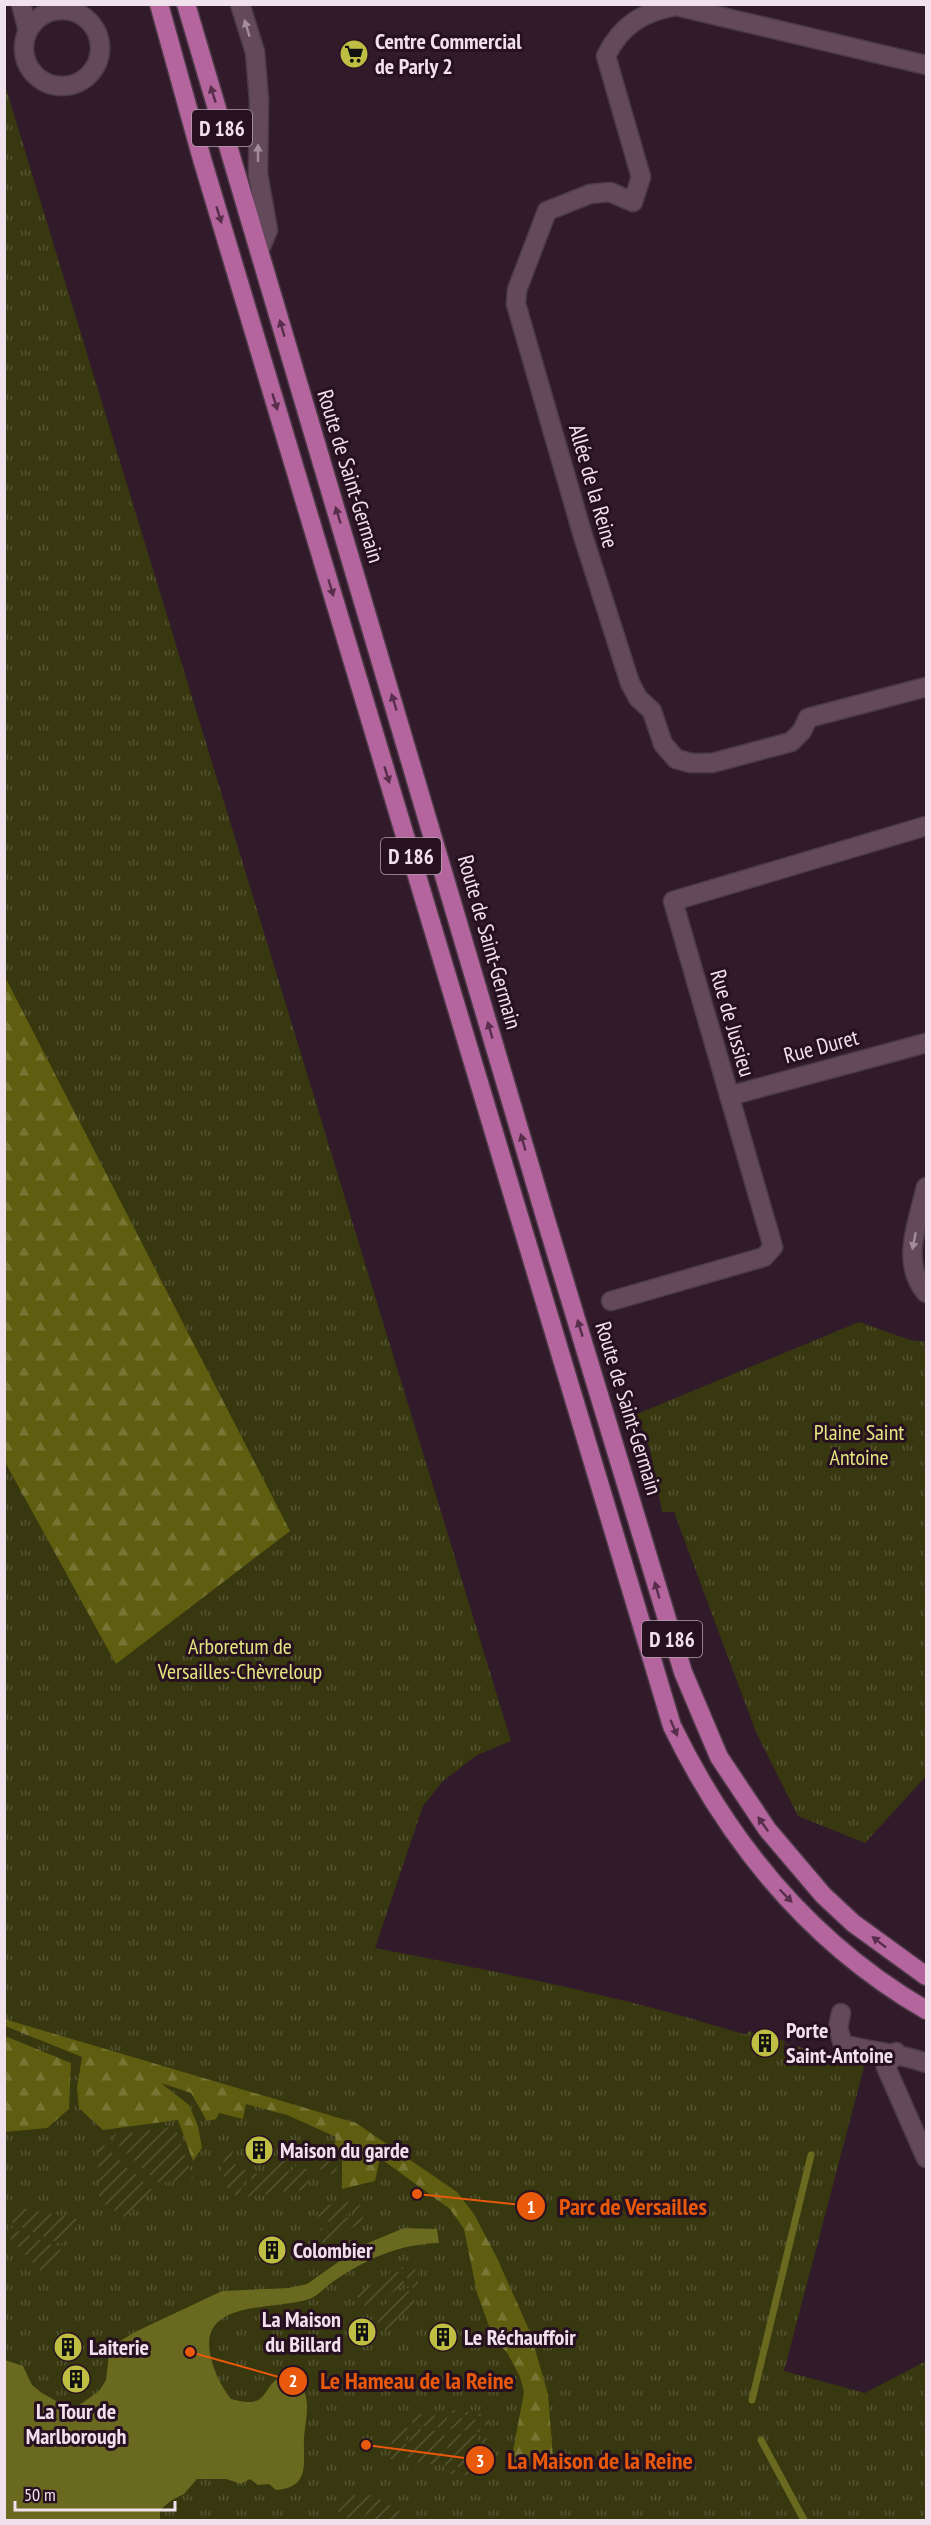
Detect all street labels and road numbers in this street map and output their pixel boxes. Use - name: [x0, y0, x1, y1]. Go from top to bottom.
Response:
- road number: D 186: [192, 110, 252, 146]
- street label: Route de Saint-Germain: [311, 386, 391, 566]
- street label: Allée de la Reine: [563, 421, 625, 551]
- road number: D 186: [381, 838, 441, 874]
- street label: Route de Saint-Germain: [452, 852, 528, 1032]
- street label: Rue de Jussieu: [704, 966, 762, 1080]
- street label: Rue Duret: [781, 1023, 861, 1069]
- street label: Route de Saint-Germain: [589, 1318, 669, 1498]
- road number: D 186: [642, 1621, 702, 1657]

